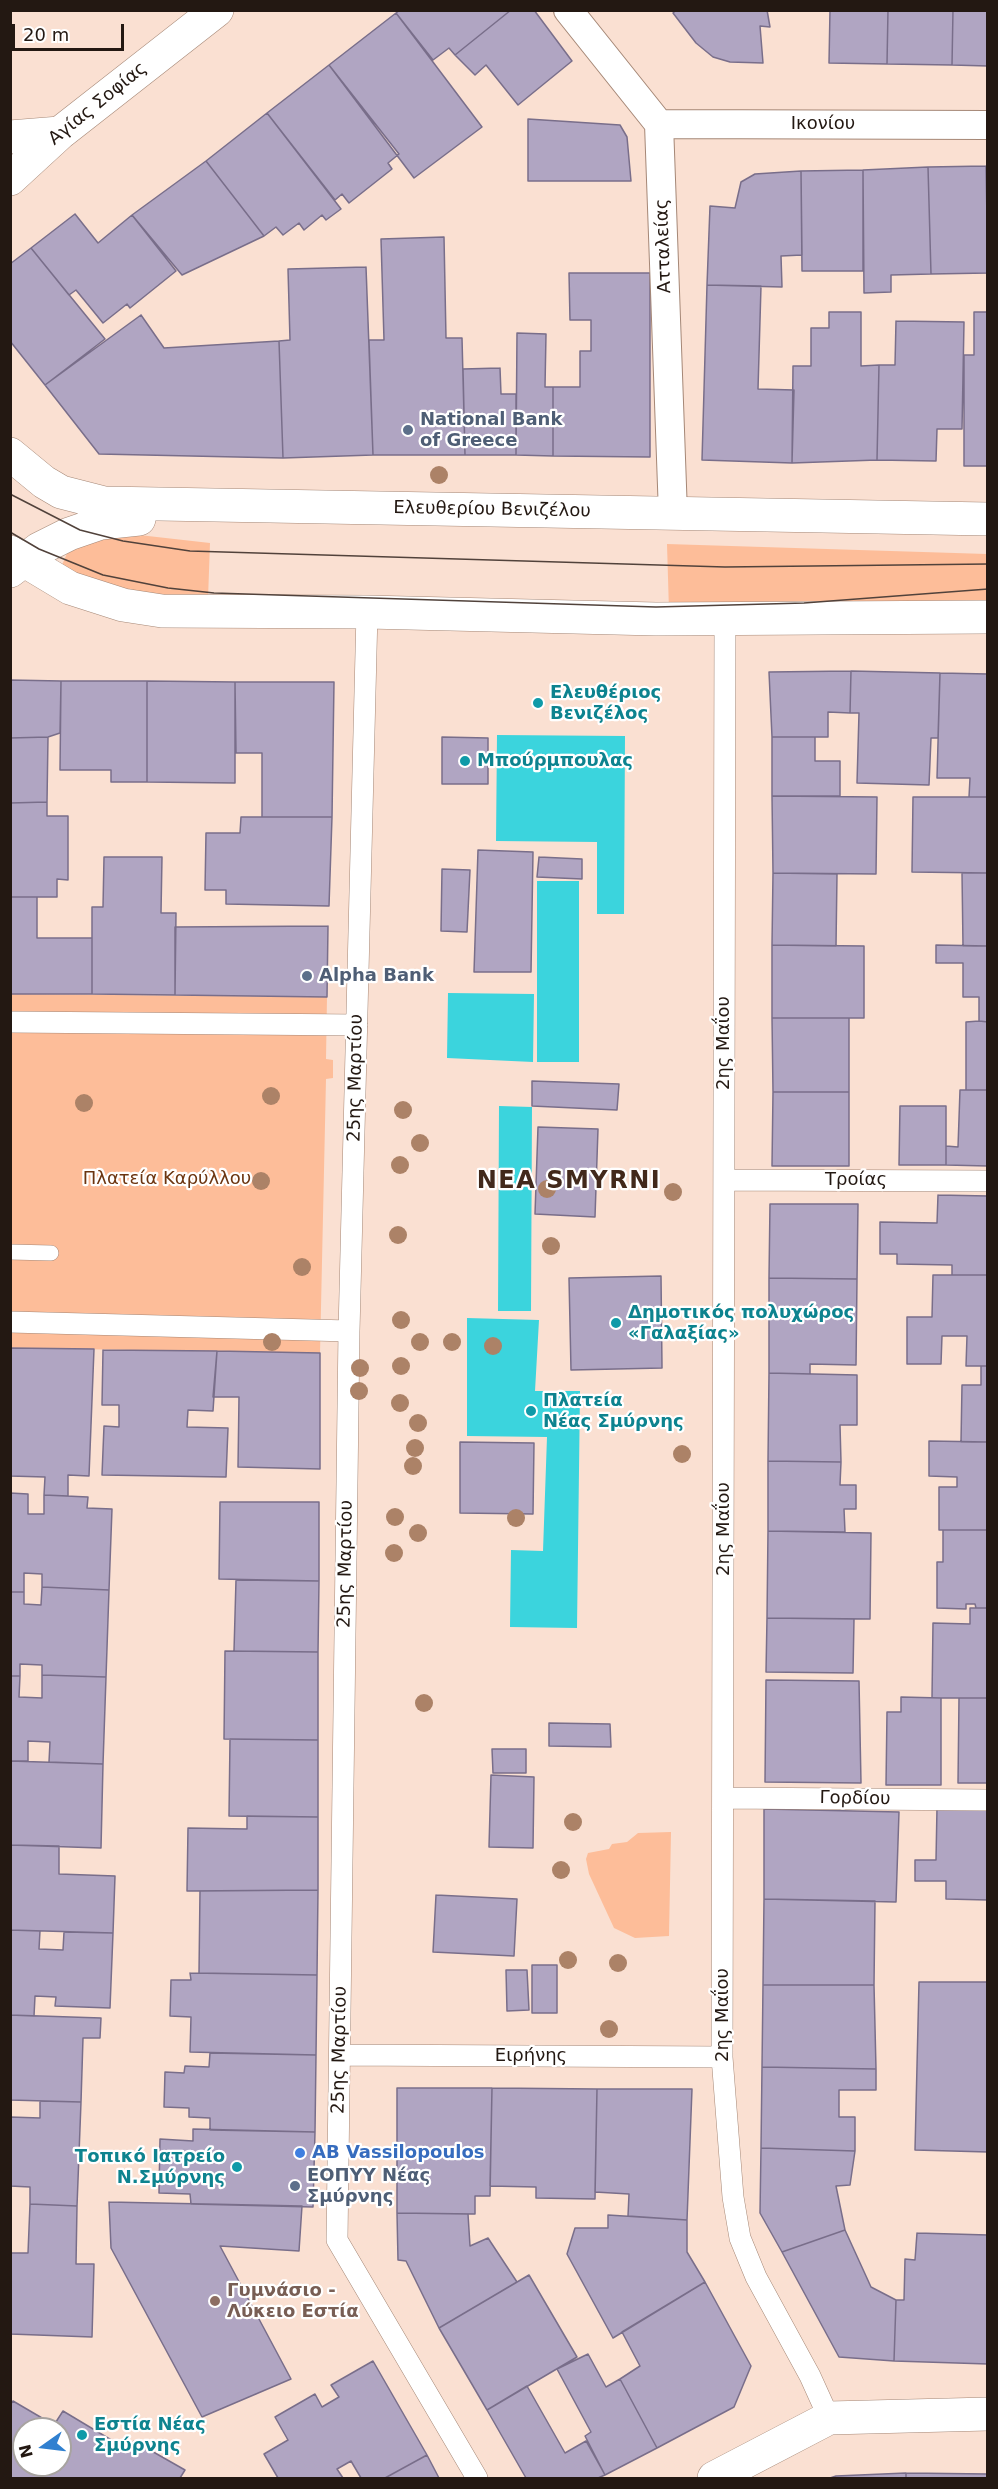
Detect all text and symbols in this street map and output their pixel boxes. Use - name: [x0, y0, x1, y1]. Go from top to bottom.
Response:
- scale bar: [15, 12, 128, 50]
- text: 20 m: [23, 24, 69, 45]
- street label: Αγίας Σοφίας: [45, 58, 151, 150]
- street label: Ικονίου: [791, 113, 855, 135]
- street label: Ατταλείας: [652, 198, 676, 294]
- place label: National Bank of Greece: [420, 409, 562, 452]
- marker: National Bank of Greece: [401, 423, 415, 437]
- street label: Ελευθερίου Βενιζέλου: [393, 497, 591, 523]
- place label: Ελευθέριος Βενιζέλος: [550, 682, 661, 724]
- marker: Ελευθέριος Βενιζέλος: [531, 696, 545, 710]
- place label: Μπούρμπουλας: [477, 750, 633, 772]
- marker: Μπούρμπουλας: [458, 754, 472, 768]
- place label: Alpha Bank: [319, 965, 434, 987]
- marker: Alpha Bank: [300, 969, 314, 983]
- street label: 2ης Μαΐου: [713, 996, 735, 1090]
- street label: 25ης Μαρτίου: [344, 1014, 368, 1142]
- park label: Πλατεία Καρύλλου: [83, 1168, 251, 1190]
- district label: NEA SMYRNI: [477, 1168, 661, 1196]
- street label: Τροίας: [825, 1169, 887, 1191]
- place label: Δημοτικός πολυχώρος «Γαλαξίας»: [628, 1302, 854, 1344]
- marker: Δημοτικός πολυχώρος «Γαλαξίας»: [609, 1316, 623, 1330]
- place label: Πλατεία Νέας Σμύρνης: [543, 1390, 684, 1432]
- marker: Πλατεία Νέας Σμύρνης: [524, 1404, 538, 1418]
- street label: 2ης Μαΐου: [713, 1482, 735, 1576]
- street label: 25ης Μαρτίου: [334, 1500, 358, 1628]
- street label: Γορδίου: [819, 1788, 891, 1810]
- street label: 2ης Μαΐου: [712, 1968, 734, 2062]
- street label: 25ης Μαρτίου: [328, 1986, 352, 2114]
- street label: Ειρήνης: [495, 2045, 567, 2067]
- place label: AB Vassilopoulos: [312, 2142, 484, 2164]
- place label: Τοπικό Ιατρείο Ν.Σμύρνης: [75, 2146, 225, 2188]
- marker: AB Vassilopoulos: [293, 2146, 307, 2160]
- marker: Τοπικό Ιατρείο Ν.Σμύρνης: [230, 2160, 244, 2174]
- place label: ΕΟΠΥΥ Νέας Σμύρνης: [307, 2165, 430, 2208]
- marker: ΕΟΠΥΥ Νέας Σμύρνης: [288, 2179, 302, 2193]
- place label: Γυμνάσιο - Λύκειο Εστία: [227, 2280, 359, 2322]
- marker: Γυμνάσιο - Λύκειο Εστία: [208, 2294, 222, 2308]
- place label: Εστία Νέας Σμύρνης: [94, 2414, 206, 2456]
- north arrow: [12, 2417, 72, 2477]
- marker: Εστία Νέας Σμύρνης: [75, 2428, 89, 2442]
- text: N: [15, 2442, 37, 2460]

